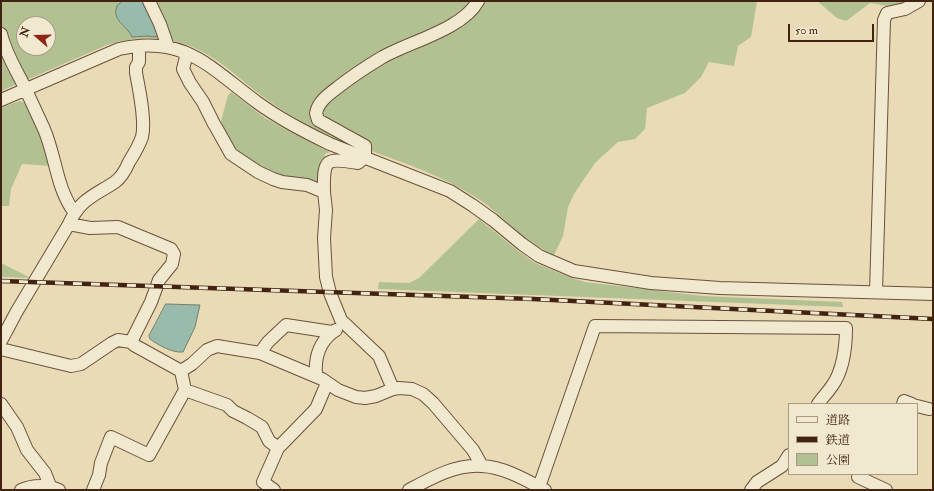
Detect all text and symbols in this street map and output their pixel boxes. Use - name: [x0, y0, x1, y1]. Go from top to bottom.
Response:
- north arrow: [16, 16, 56, 56]
- scale bar: [790, 16, 876, 42]
- text: 50 m: [795, 23, 818, 38]
- text: N: [17, 25, 33, 39]
- legend: [788, 403, 918, 475]
- text: 道路: [826, 413, 850, 428]
- text: 鉄道: [826, 433, 850, 448]
- text: 公園: [826, 453, 850, 468]

